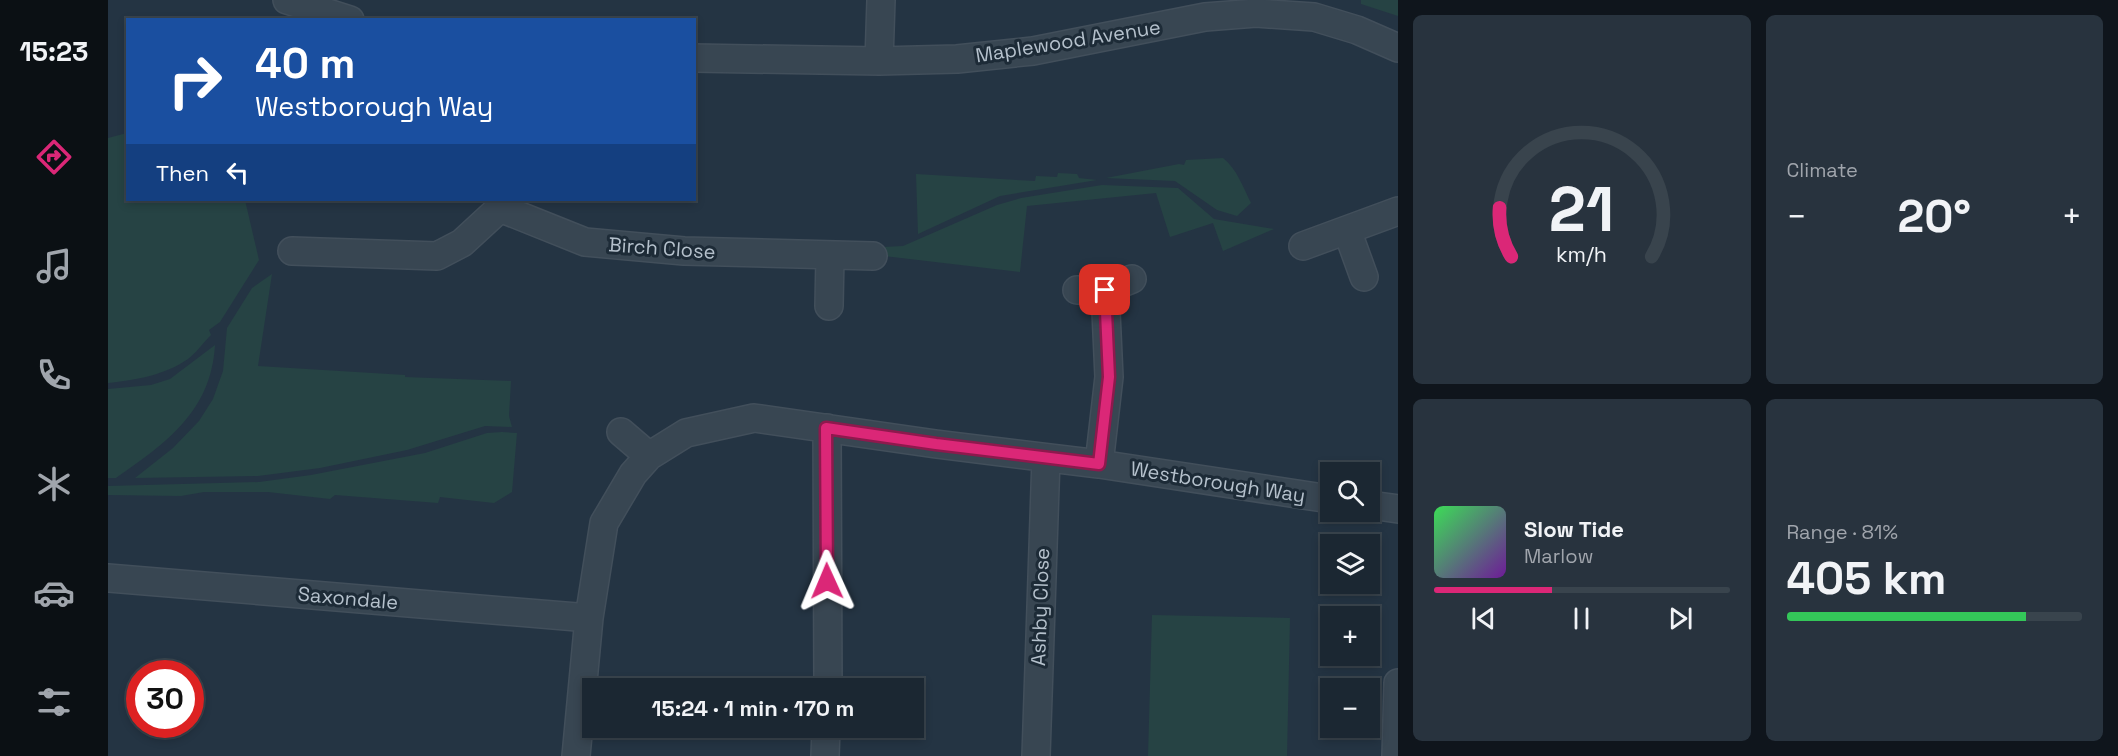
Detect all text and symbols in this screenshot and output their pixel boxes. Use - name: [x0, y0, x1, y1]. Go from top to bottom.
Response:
- street label: Maplewood Avenue: [974, 14, 1162, 68]
- text: 15:23: [20, 34, 88, 69]
- text: 40 m: [255, 37, 355, 90]
- icon: right: [156, 42, 234, 120]
- text: Westborough Way: [255, 89, 493, 124]
- icon: directions: [33, 136, 75, 178]
- icon: left: [221, 156, 254, 189]
- text: Climate: [1787, 157, 1858, 183]
- text: Then: [156, 159, 209, 187]
- text: 21: [1549, 170, 1614, 249]
- text: 20°: [1897, 188, 1971, 245]
- text: −: [1787, 196, 1807, 238]
- text: +: [2062, 196, 2082, 238]
- street label: Birch Close: [608, 231, 716, 265]
- text: km/h: [1556, 241, 1607, 268]
- icon: music: [33, 245, 75, 287]
- pin: [1079, 264, 1130, 315]
- icon: arrive: [1088, 273, 1121, 306]
- icon: phone: [33, 354, 75, 396]
- street label: Westborough Way: [1129, 455, 1307, 509]
- map controls: [1320, 462, 1380, 738]
- button: search: [1320, 462, 1380, 522]
- icon: climate: [33, 463, 75, 505]
- text: Slow Tide: [1524, 515, 1624, 543]
- text: Range · 81%: [1787, 519, 1898, 545]
- button: layers: [1320, 534, 1380, 594]
- text: Marlow: [1524, 543, 1593, 569]
- street label: Ashby Close: [1025, 548, 1055, 666]
- position arrow: [795, 549, 859, 613]
- text: 405 km: [1787, 550, 1947, 607]
- icon: car: [33, 572, 75, 614]
- street label: Saxondale: [297, 581, 399, 615]
- icon: previous: [1467, 602, 1500, 635]
- icon: pause: [1565, 602, 1598, 635]
- icon: next: [1664, 602, 1697, 635]
- button: +: [1320, 606, 1380, 666]
- speed limit sign: 30: [126, 660, 204, 738]
- button: −: [1320, 678, 1380, 738]
- icon: filters: [33, 681, 75, 723]
- text: 15:24 · 1 min · 170 m: [652, 694, 854, 722]

